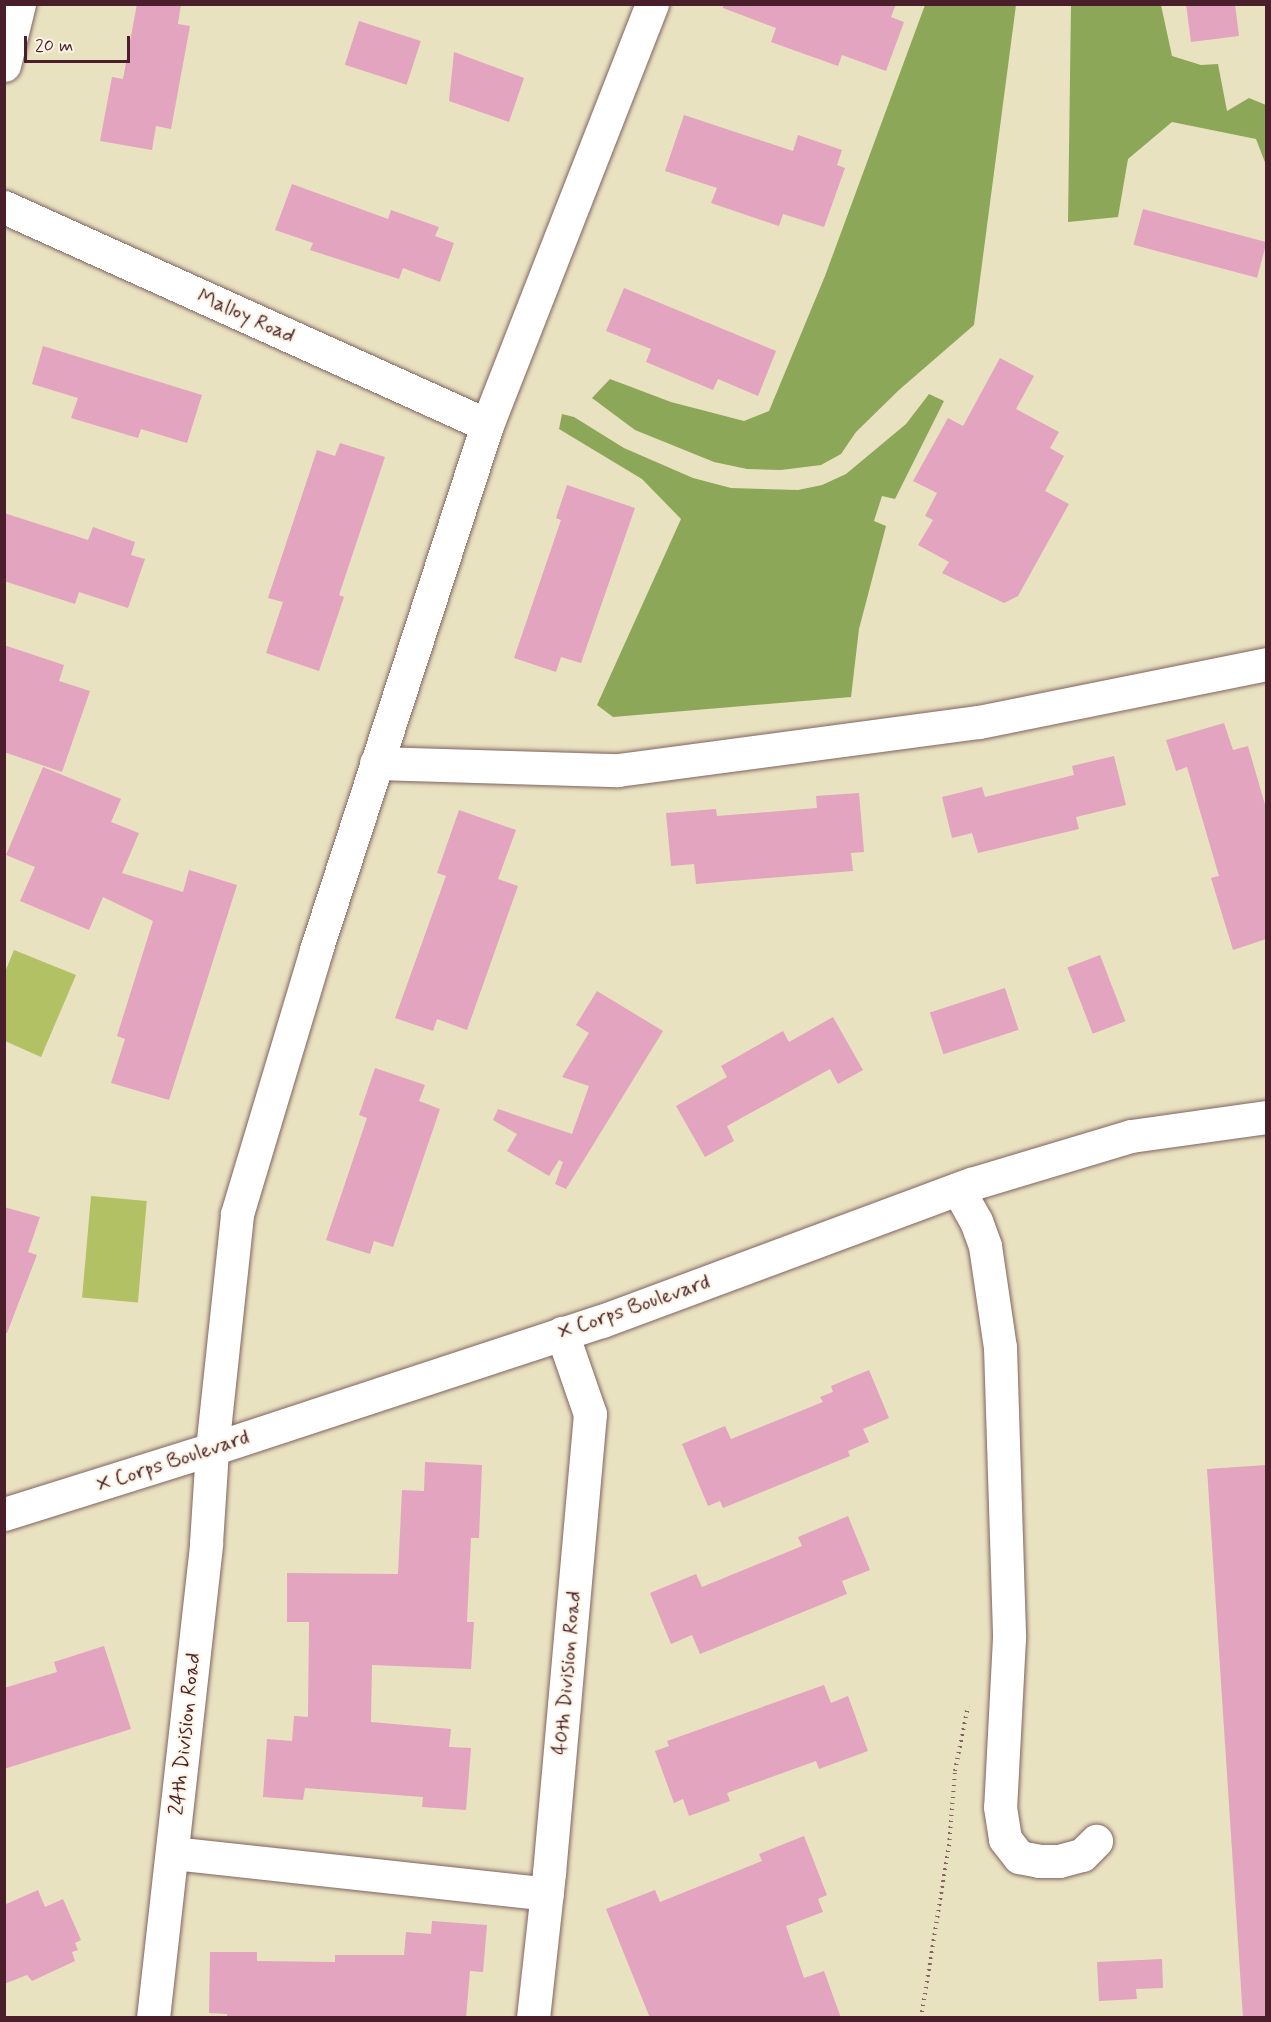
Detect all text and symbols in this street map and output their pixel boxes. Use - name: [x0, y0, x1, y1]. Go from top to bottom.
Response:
- scale bar: [27, 24, 134, 62]
- text: 20 m: [35, 34, 73, 58]
- street label: Malloy Road: [193, 283, 299, 349]
- street label: X Corps Boulevard: [555, 1269, 713, 1345]
- street label: X Corps Boulevard: [94, 1425, 252, 1497]
- street label: 40th Division Road: [547, 1591, 587, 1755]
- street label: 24th Division Road: [164, 1653, 206, 1815]

